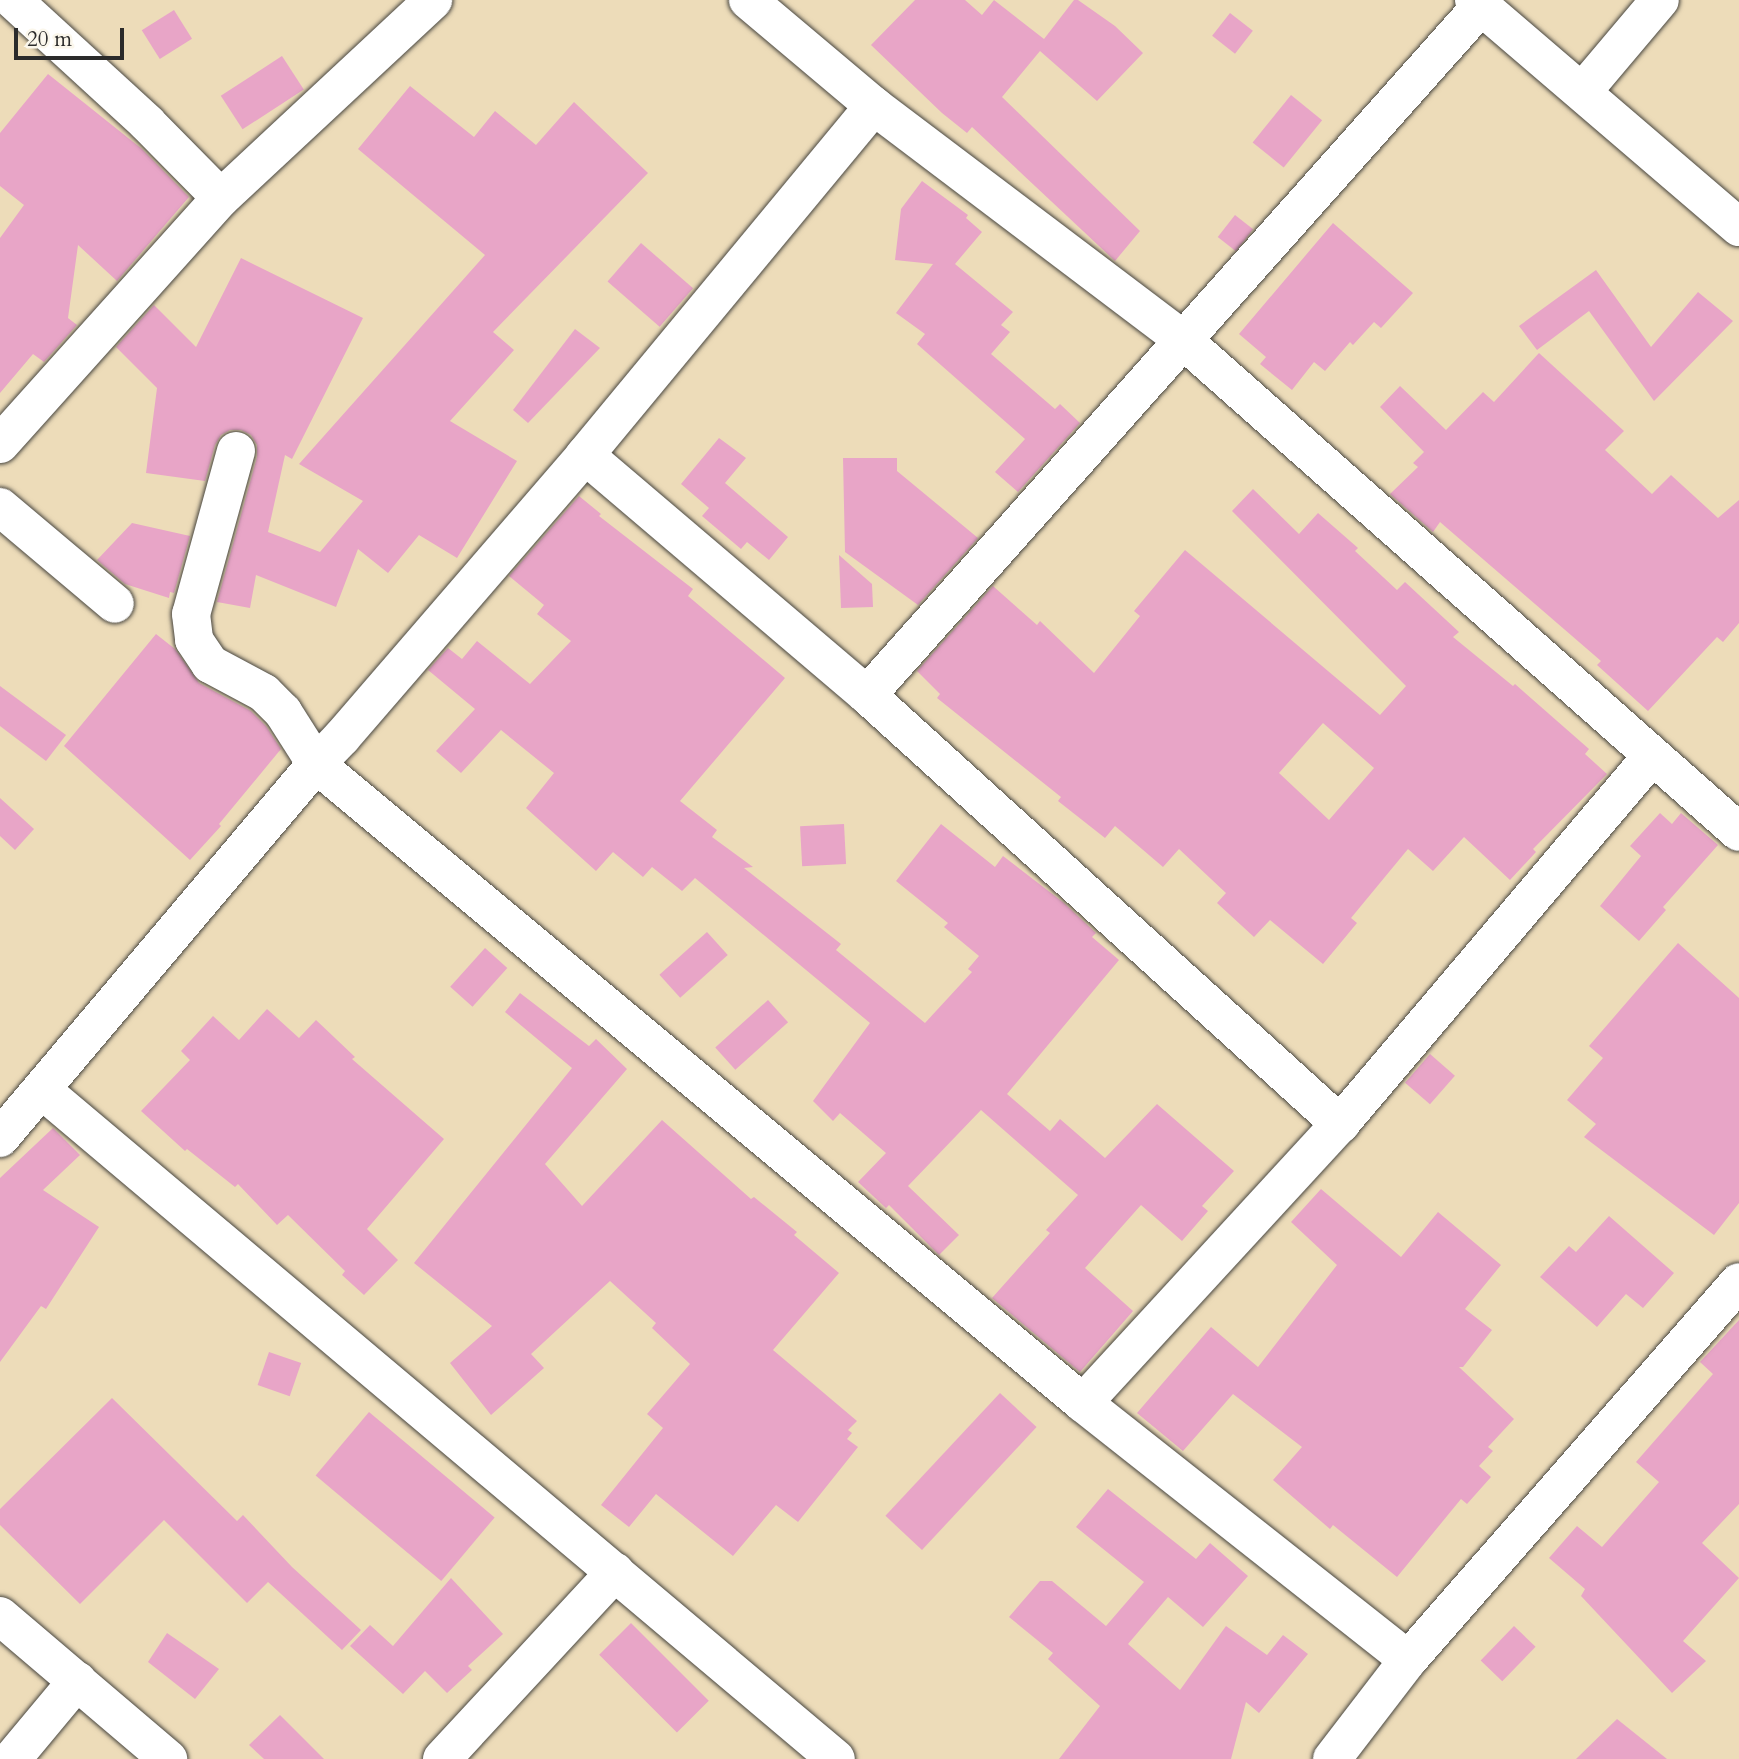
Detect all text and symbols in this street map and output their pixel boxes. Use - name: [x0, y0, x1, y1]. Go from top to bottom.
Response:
- scale bar: [18, 14, 128, 58]
- text: 20 m: [27, 25, 72, 54]

